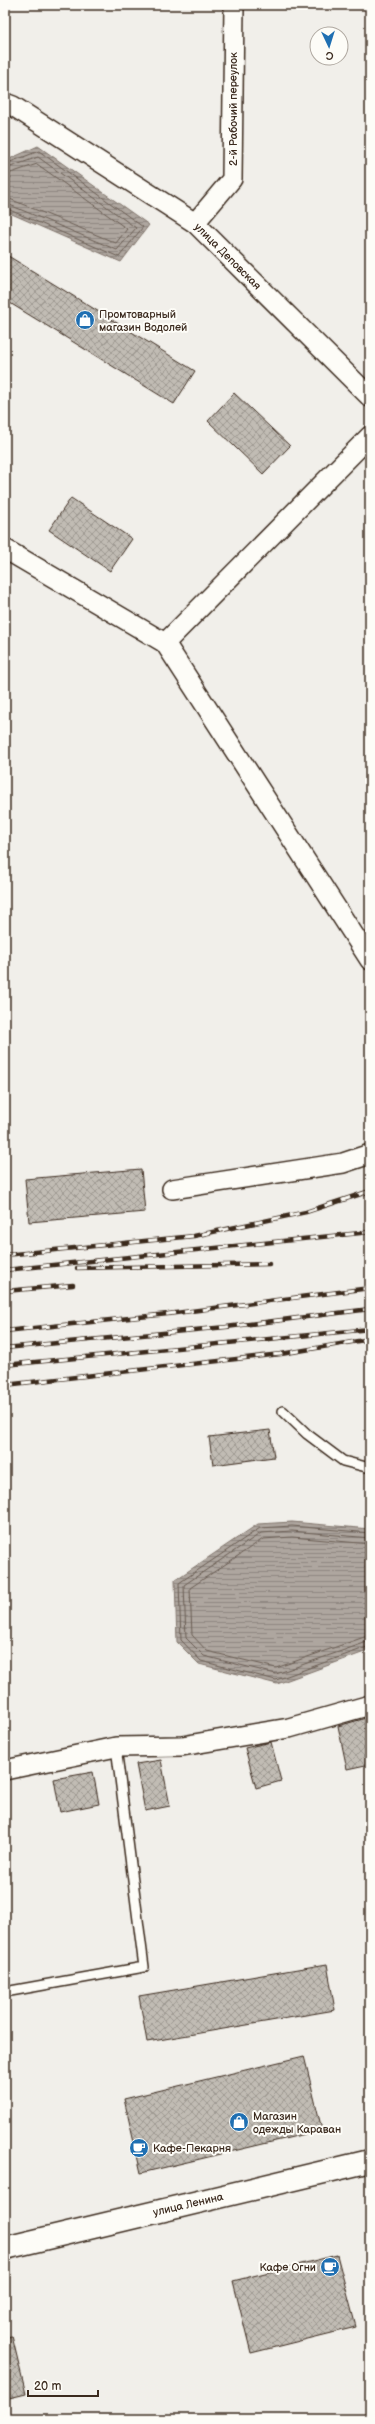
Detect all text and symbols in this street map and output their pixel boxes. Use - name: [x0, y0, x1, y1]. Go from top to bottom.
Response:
- north arrow: [309, 26, 349, 66]
- text: С: [325, 49, 334, 62]
- street label: 2-й Рабочий переулок: [227, 52, 240, 166]
- street label: улица Деповская: [192, 220, 264, 292]
- place label: Промтоварный магазин Водолей: [99, 308, 187, 334]
- shop icon: Промтоварный магазин Водолей: [74, 309, 96, 331]
- place label: Магазин одежды Караван: [253, 2110, 341, 2136]
- shop icon: Магазин одежды Караван: [228, 2111, 250, 2133]
- cafe icon: Кафе-Пекарня: [128, 2137, 150, 2159]
- place label: Кафе-Пекарня: [153, 2142, 231, 2155]
- street label: улица Ленина: [152, 2190, 225, 2219]
- cafe icon: Кафе Огни: [319, 2256, 341, 2278]
- place label: Кафе Огни: [260, 2261, 316, 2274]
- scale bar: [28, 2372, 98, 2398]
- text: 20 m: [34, 2379, 61, 2394]

